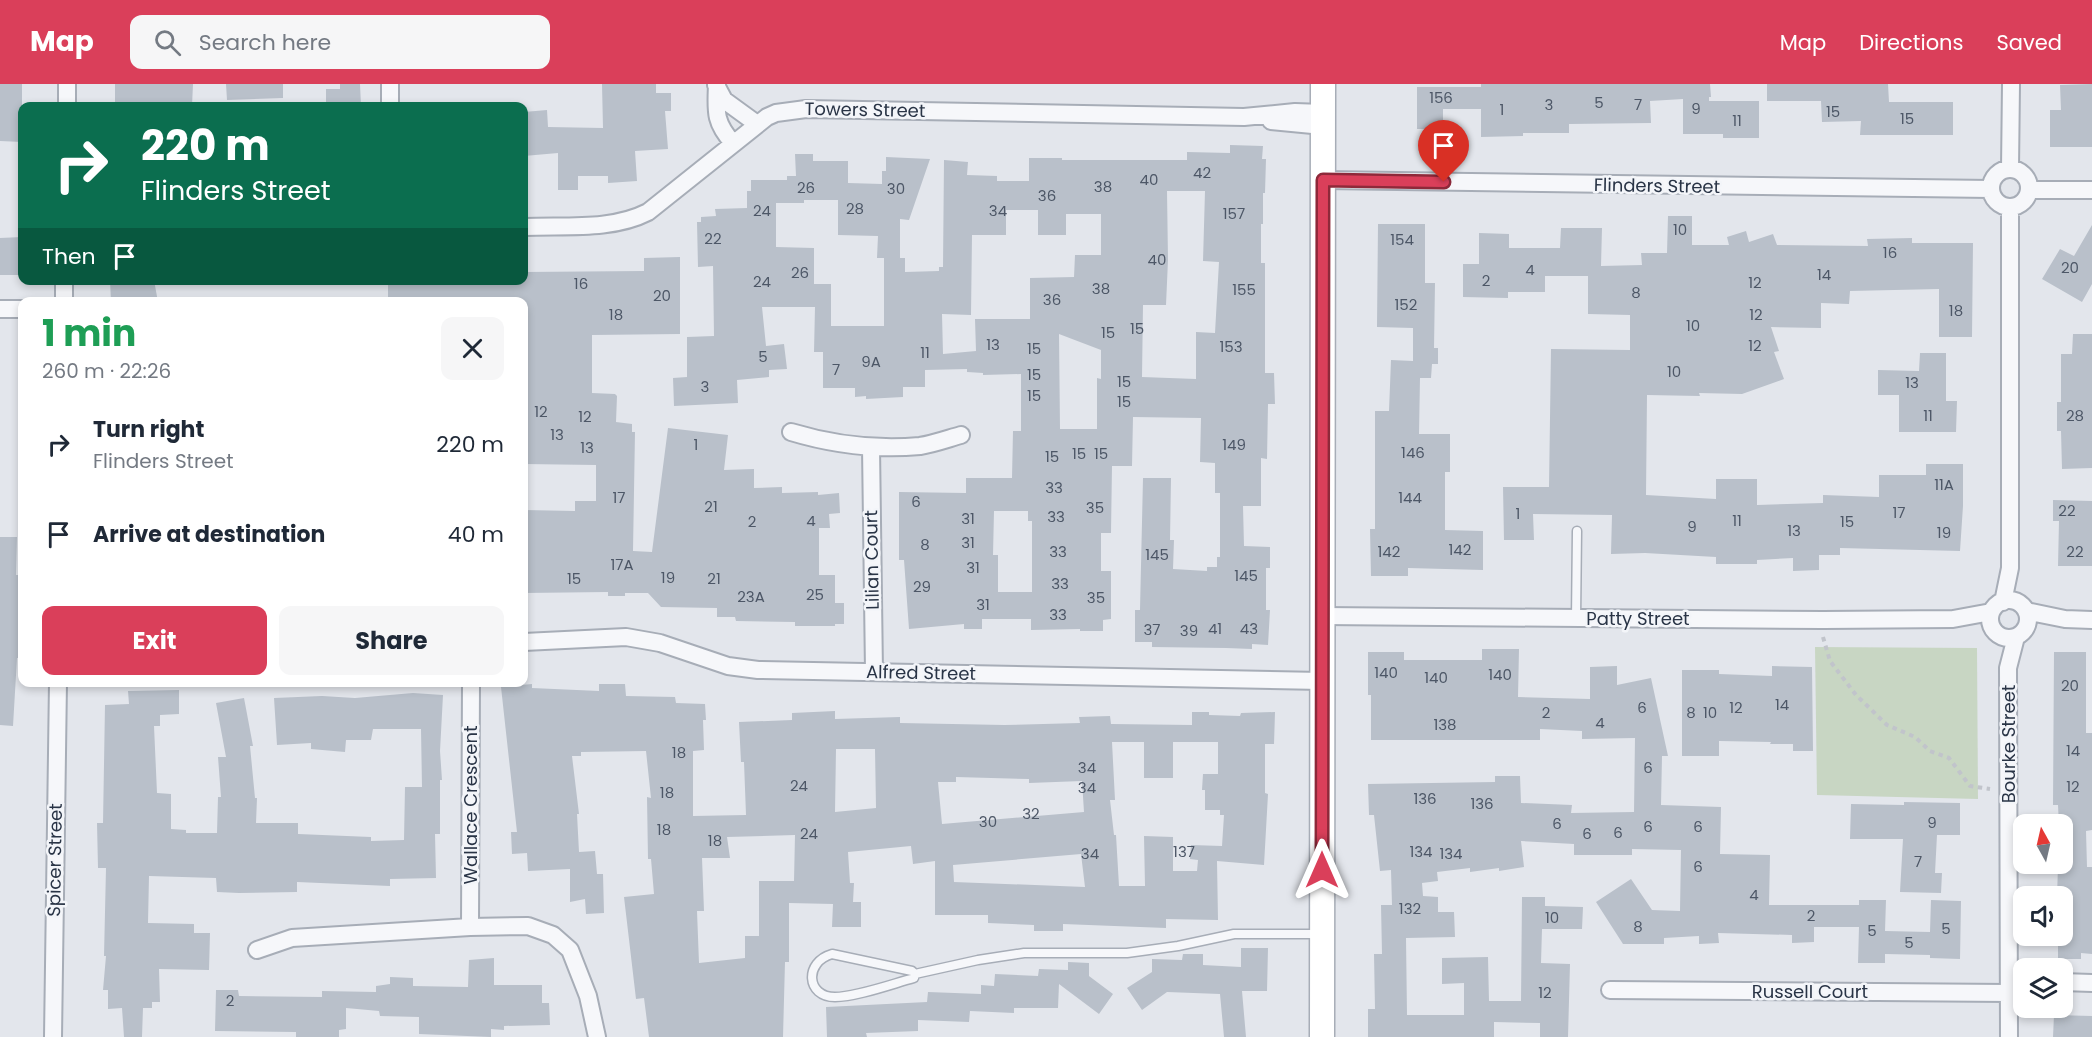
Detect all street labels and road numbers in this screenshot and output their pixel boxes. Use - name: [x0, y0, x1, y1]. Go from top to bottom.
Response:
- street label: Towers Street: [804, 96, 926, 123]
- street label: Flinders Street: [1594, 172, 1720, 199]
- street label: Lilian Court: [858, 510, 885, 610]
- street label: Patty Street: [1586, 606, 1690, 631]
- street label: Alfred Street: [866, 659, 976, 686]
- street label: Bourke Street: [1996, 685, 2021, 803]
- street label: Wallace Crescent: [458, 726, 483, 884]
- street label: Spicer Street: [41, 803, 68, 917]
- street label: Russell Court: [1752, 979, 1868, 1004]

